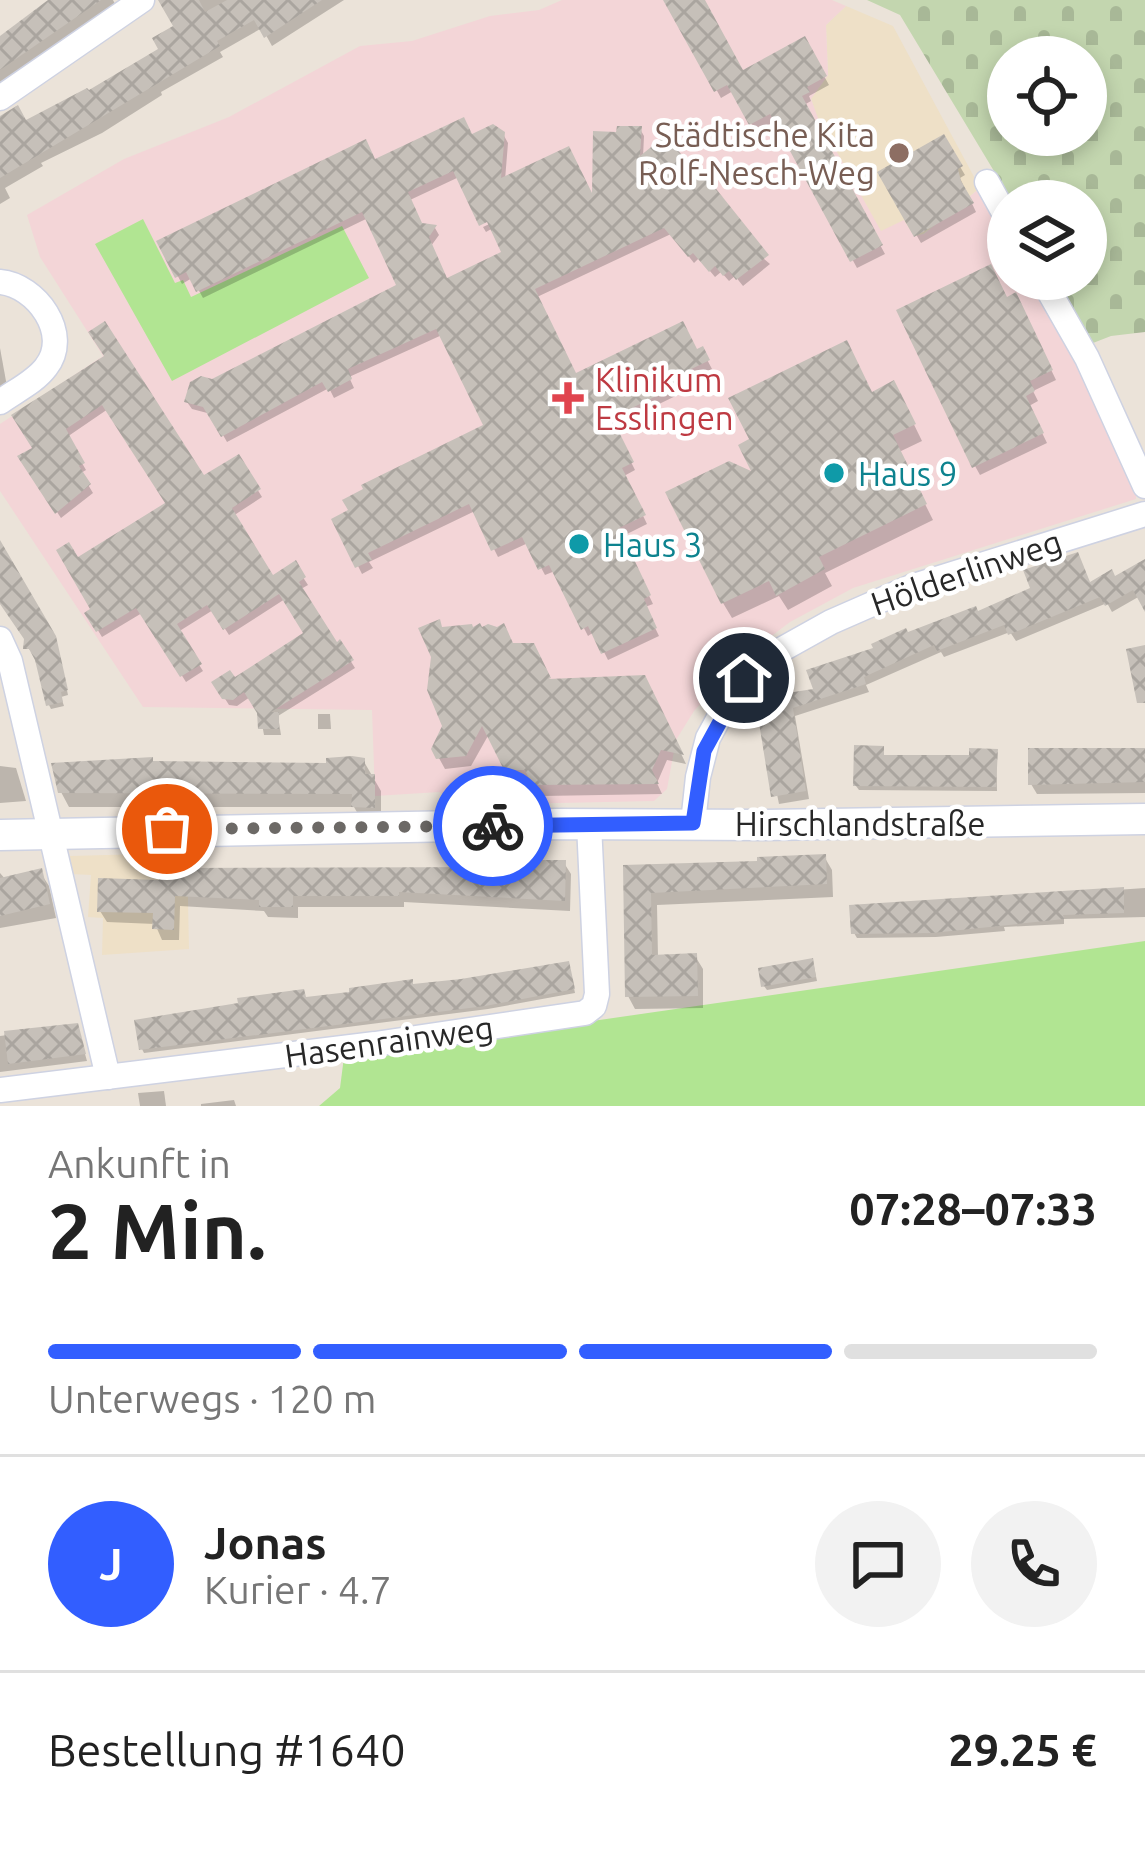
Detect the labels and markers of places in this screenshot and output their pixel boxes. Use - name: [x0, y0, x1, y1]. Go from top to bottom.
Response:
- place label: Städtische Kita Rolf-Nesch-Weg: [638, 116, 875, 191]
- marker: Städtische Kita Rolf-Nesch-Weg: [886, 140, 912, 166]
- place label: Klinikum Esslingen: [595, 361, 734, 436]
- marker: Klinikum Esslingen: [552, 382, 584, 414]
- place label: Haus 9: [858, 455, 957, 492]
- marker: Haus 9: [821, 460, 847, 486]
- place label: Haus 3: [603, 526, 702, 563]
- marker: Haus 3: [566, 531, 592, 557]
- pin: [693, 627, 795, 729]
- pin: [116, 778, 218, 880]

